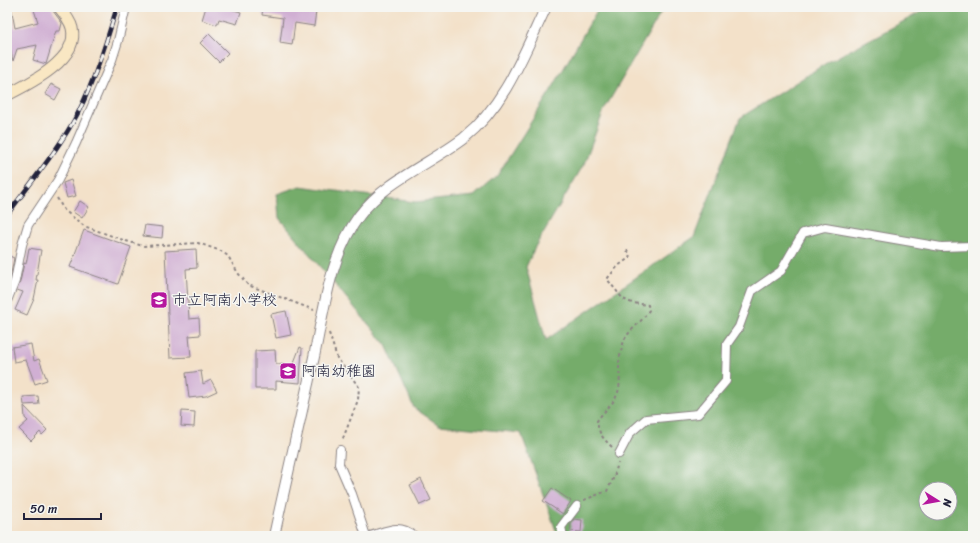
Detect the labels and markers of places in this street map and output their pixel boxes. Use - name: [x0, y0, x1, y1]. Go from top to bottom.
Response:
- place label: 市立阿南小学校: [172, 287, 277, 313]
- school or university icon: 市立阿南小学校: [149, 290, 169, 310]
- place label: 阿南幼稚園: [301, 358, 376, 384]
- school or university icon: 阿南幼稚園: [278, 361, 298, 381]

